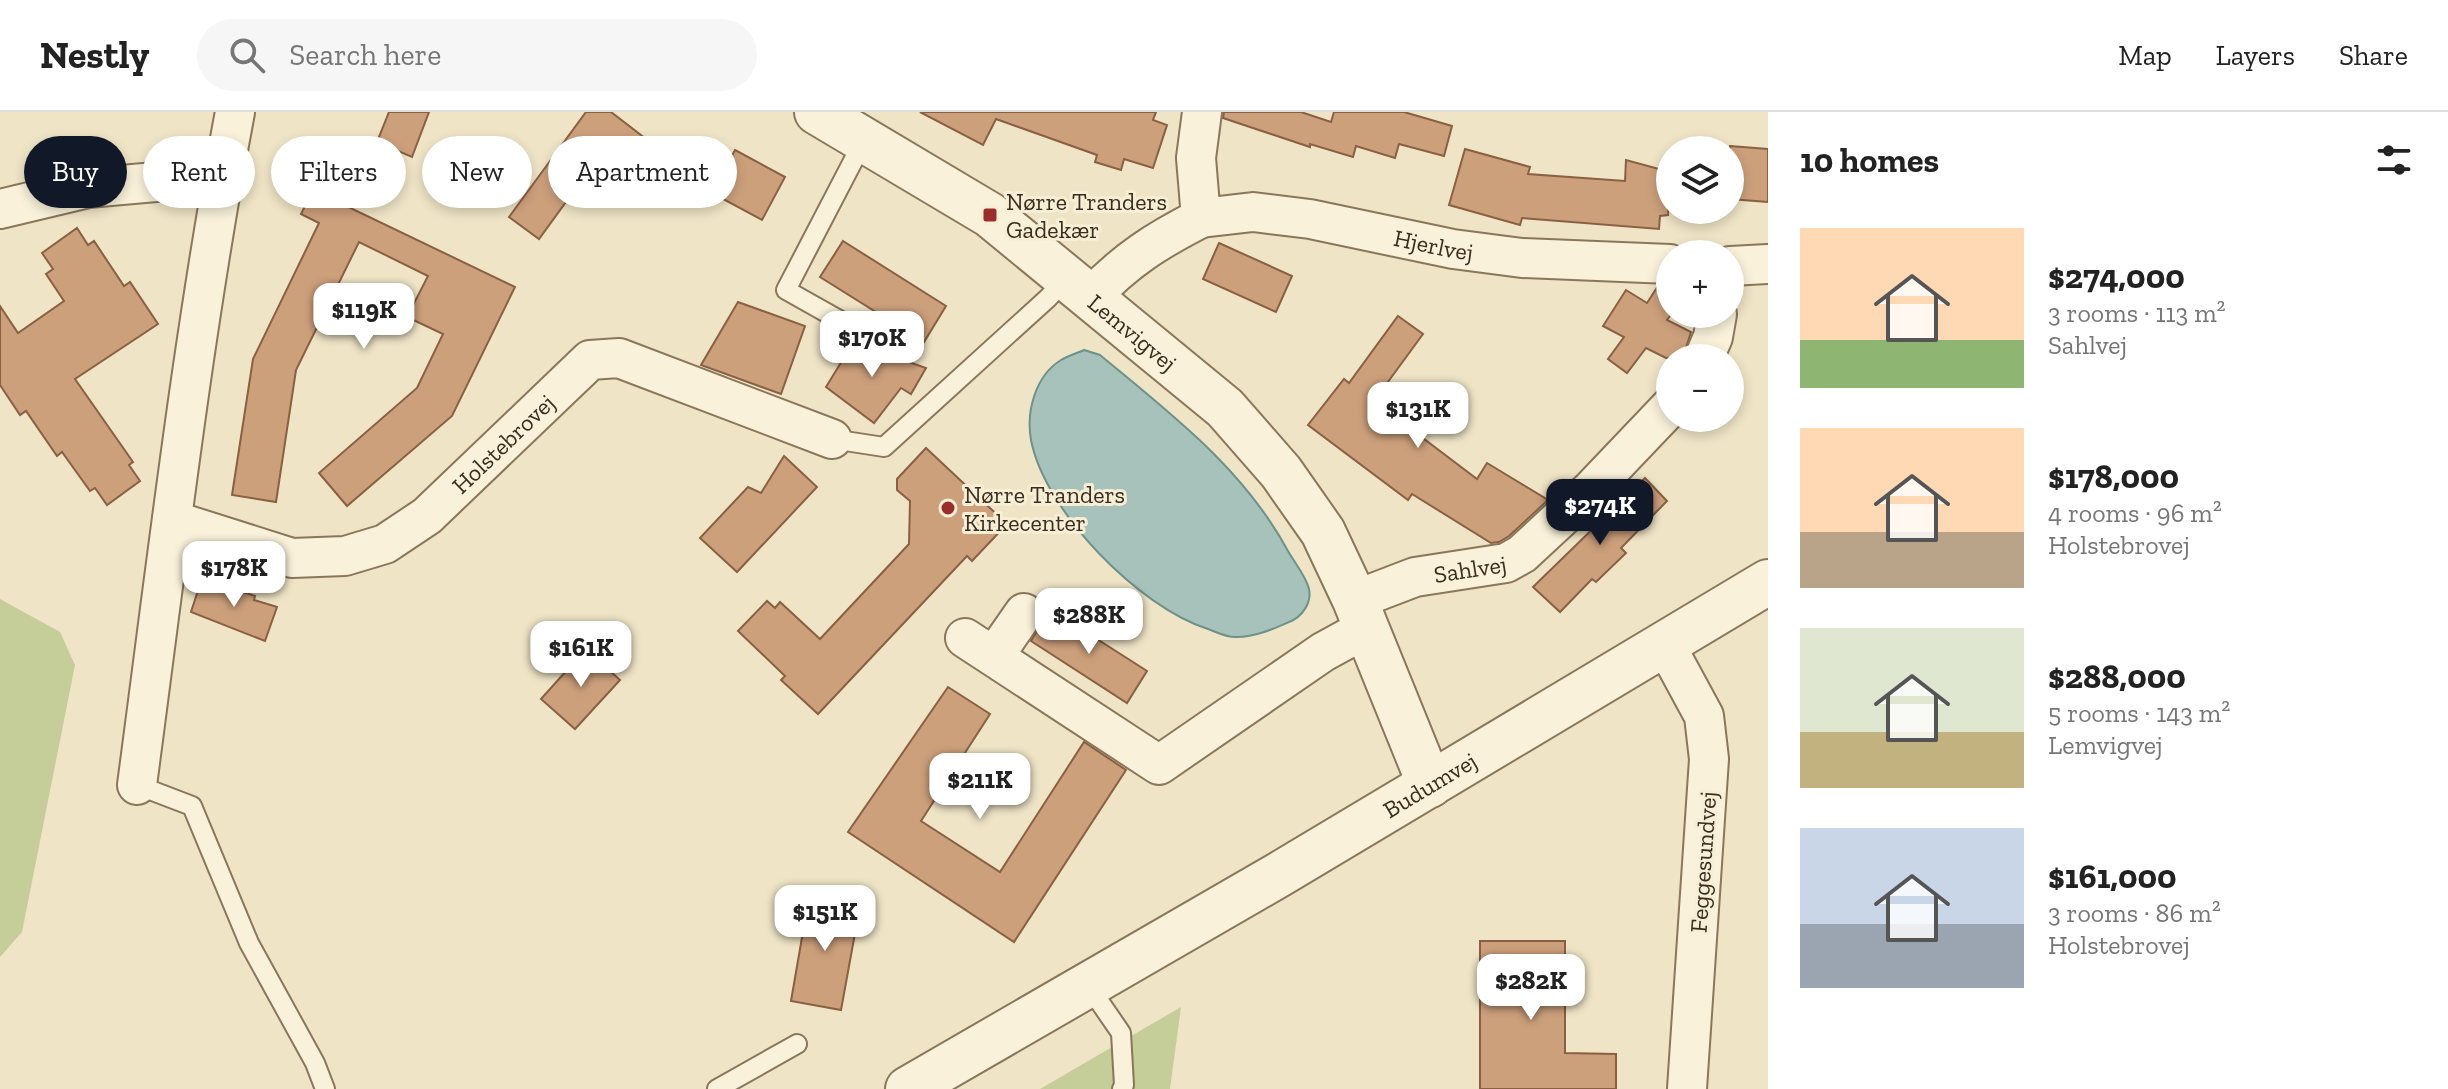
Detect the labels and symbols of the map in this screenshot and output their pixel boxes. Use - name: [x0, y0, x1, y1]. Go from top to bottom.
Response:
- place label: Nørre Tranders Gadekær: [1006, 187, 1167, 244]
- marker: Nørre Tranders Gadekær: [981, 206, 999, 224]
- street label: Hjerlvej: [1391, 222, 1475, 266]
- pin: $119K: [308, 283, 420, 351]
- street label: Lemvigvej: [1083, 287, 1183, 377]
- pin: $170K: [816, 311, 928, 379]
- pin: $131K: [1362, 382, 1474, 450]
- street label: Holstebrovej: [445, 388, 560, 499]
- pin: $274K: [1544, 479, 1656, 547]
- place label: Nørre Tranders Kirkecenter: [964, 480, 1125, 537]
- marker: Nørre Tranders Kirkecenter: [939, 499, 957, 517]
- pin: $178K: [178, 541, 290, 609]
- street label: Sahlvej: [1432, 549, 1508, 588]
- pin: $288K: [1033, 588, 1145, 656]
- pin: $161K: [525, 621, 637, 689]
- street label: Budumvej: [1378, 745, 1482, 824]
- pin: $211K: [924, 753, 1036, 821]
- street label: Feggesundvej: [1684, 790, 1722, 934]
- pin: $151K: [769, 885, 881, 953]
- pin: $282K: [1475, 954, 1587, 1022]

